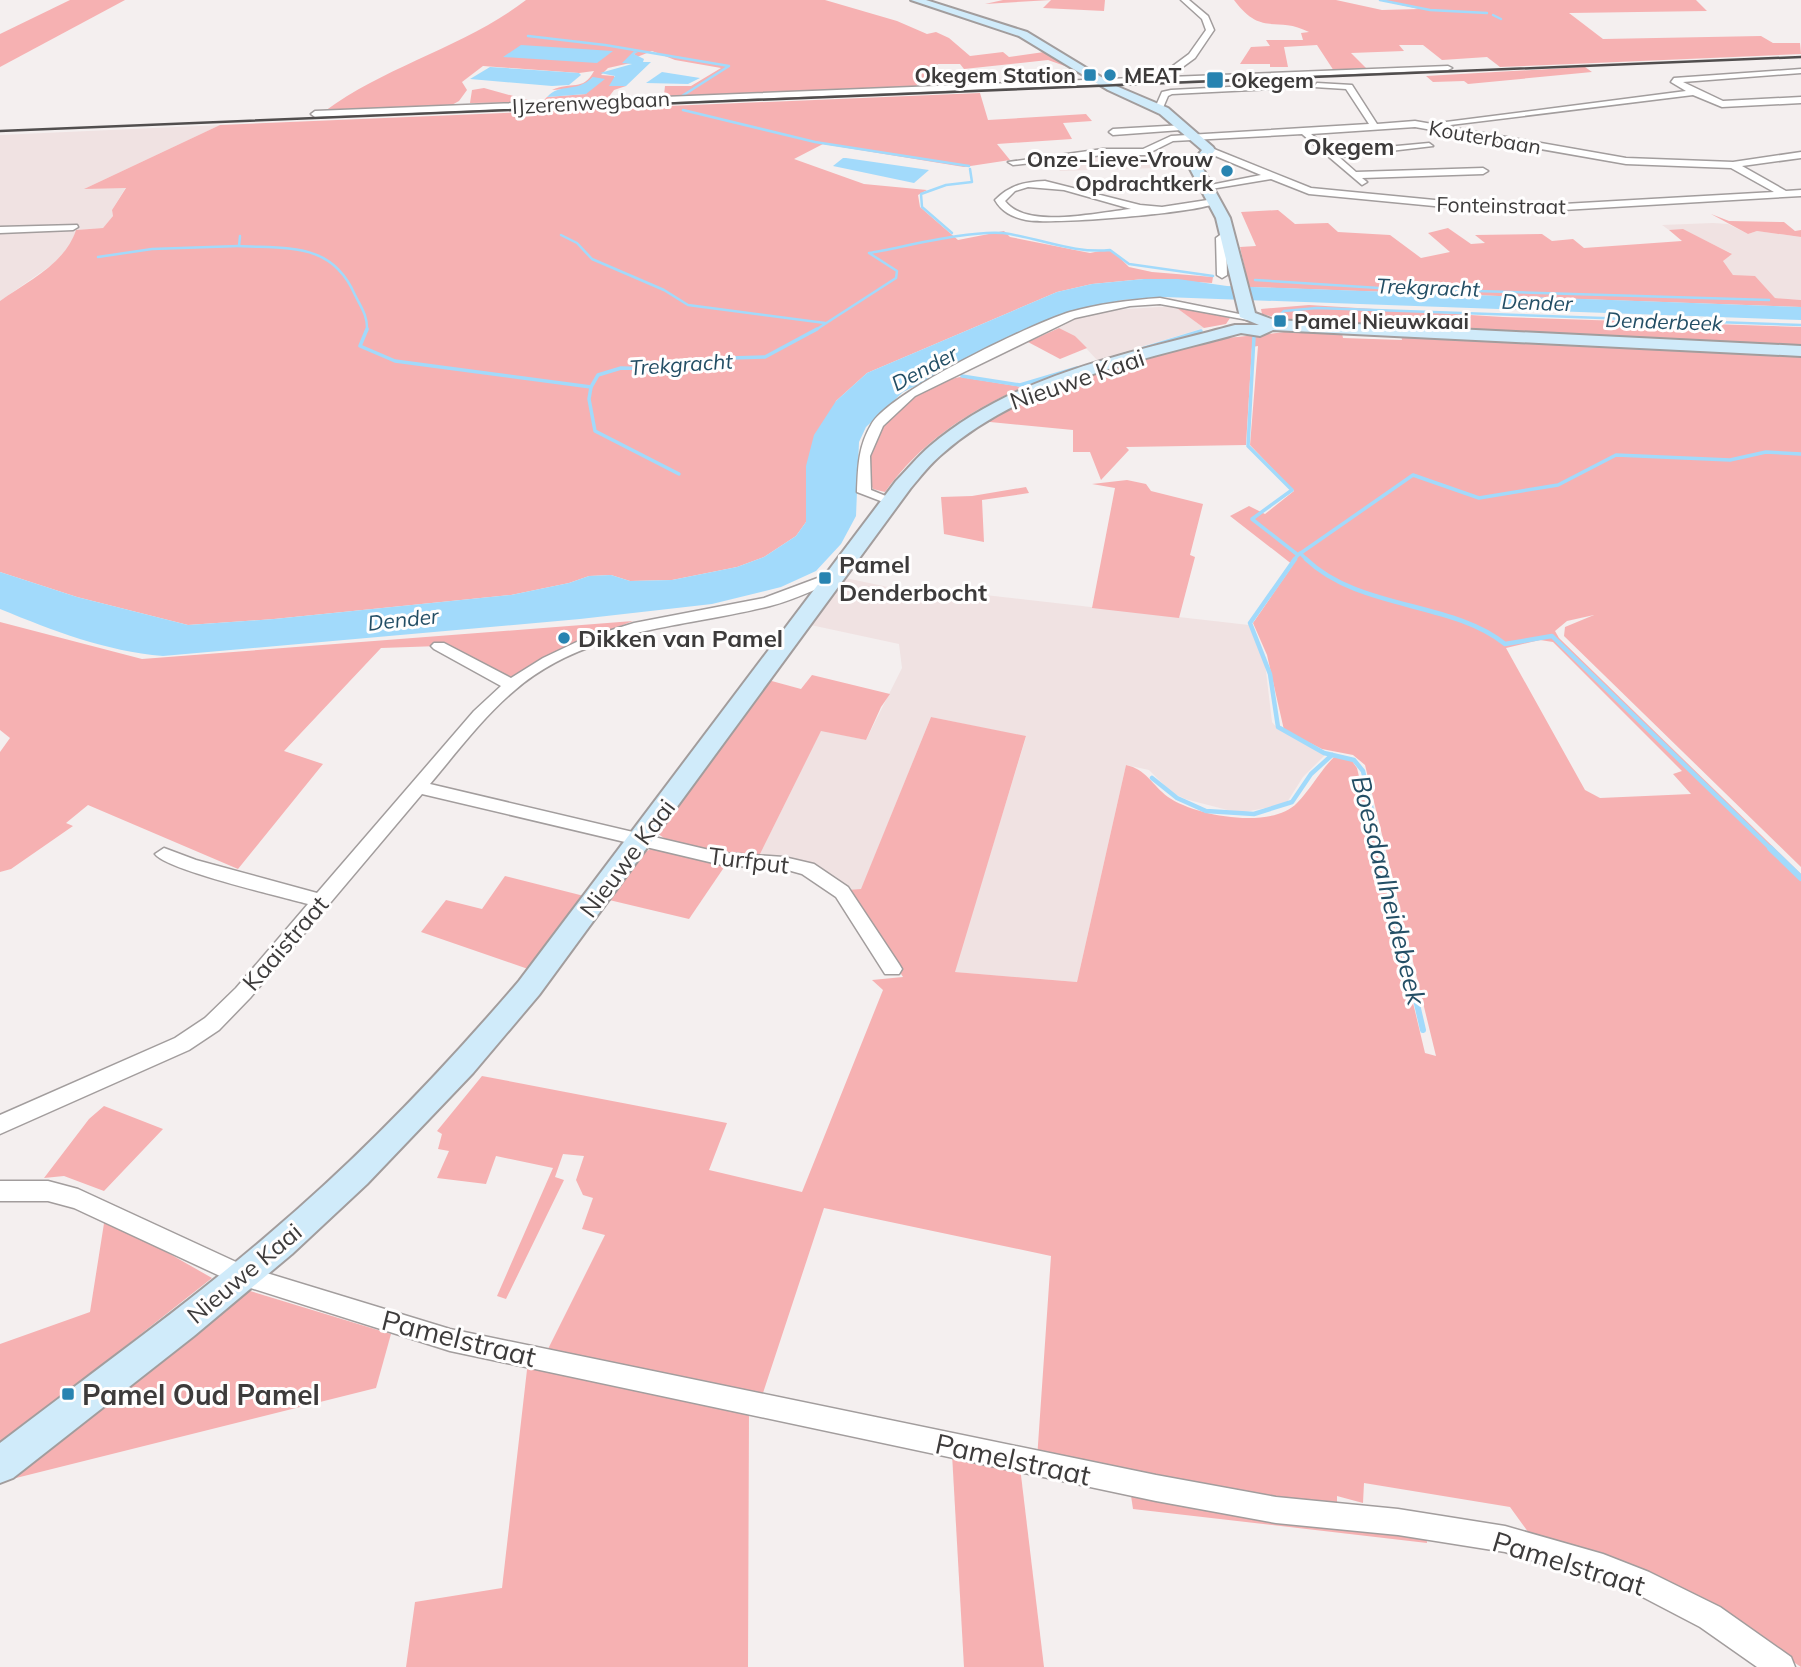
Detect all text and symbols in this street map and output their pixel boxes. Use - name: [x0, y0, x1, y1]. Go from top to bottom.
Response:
- place label: Okegem Station: [914, 62, 1076, 88]
- place label: MEAT: [1124, 62, 1182, 88]
- marker: Okegem Station: [1082, 67, 1098, 83]
- marker: MEAT: [1102, 67, 1118, 83]
- place label: Okegem: [1231, 67, 1314, 93]
- marker: Okegem: [1205, 70, 1225, 90]
- street label: IJzerenwegbaan: [511, 85, 671, 119]
- street label: Kouterbaan: [1427, 114, 1543, 160]
- district label: Okegem: [1304, 132, 1394, 161]
- place label: Onze-Lieve-Vrouw Opdrachtkerk: [1027, 146, 1213, 196]
- marker: Onze-Lieve-Vrouw Opdrachtkerk: [1219, 163, 1235, 179]
- street label: Fonteinstraat: [1436, 191, 1566, 219]
- water label: Trekgracht: [1376, 272, 1481, 302]
- water label: Dender: [1501, 288, 1574, 316]
- water label: Denderbeek: [1605, 306, 1724, 336]
- place label: Pamel Nieuwkaai: [1294, 308, 1469, 334]
- marker: Pamel Nieuwkaai: [1272, 313, 1288, 329]
- water label: Dender: [887, 339, 963, 396]
- street label: Nieuwe Kaai: [1006, 342, 1148, 416]
- water label: Trekgracht: [629, 347, 734, 381]
- place label: Pamel Denderbocht: [839, 549, 987, 607]
- marker: Pamel Denderbocht: [817, 570, 833, 586]
- water label: Dender: [366, 602, 441, 636]
- place label: Dikken van Pamel: [578, 623, 783, 653]
- marker: Dikken van Pamel: [556, 630, 572, 646]
- water label: Boesdaalheidebeek: [1345, 772, 1434, 1009]
- street label: Nieuwe Kaai: [573, 793, 681, 923]
- street label: Turfput: [707, 840, 791, 880]
- street label: Kaaistraat: [236, 889, 334, 997]
- street label: Nieuwe Kaai: [181, 1216, 307, 1330]
- street label: Pamelstraat: [378, 1302, 540, 1374]
- place label: Pamel Oud Pamel: [82, 1377, 320, 1412]
- marker: Pamel Oud Pamel: [60, 1386, 76, 1402]
- street label: Pamelstraat: [932, 1425, 1094, 1493]
- street label: Pamelstraat: [1488, 1523, 1650, 1603]

